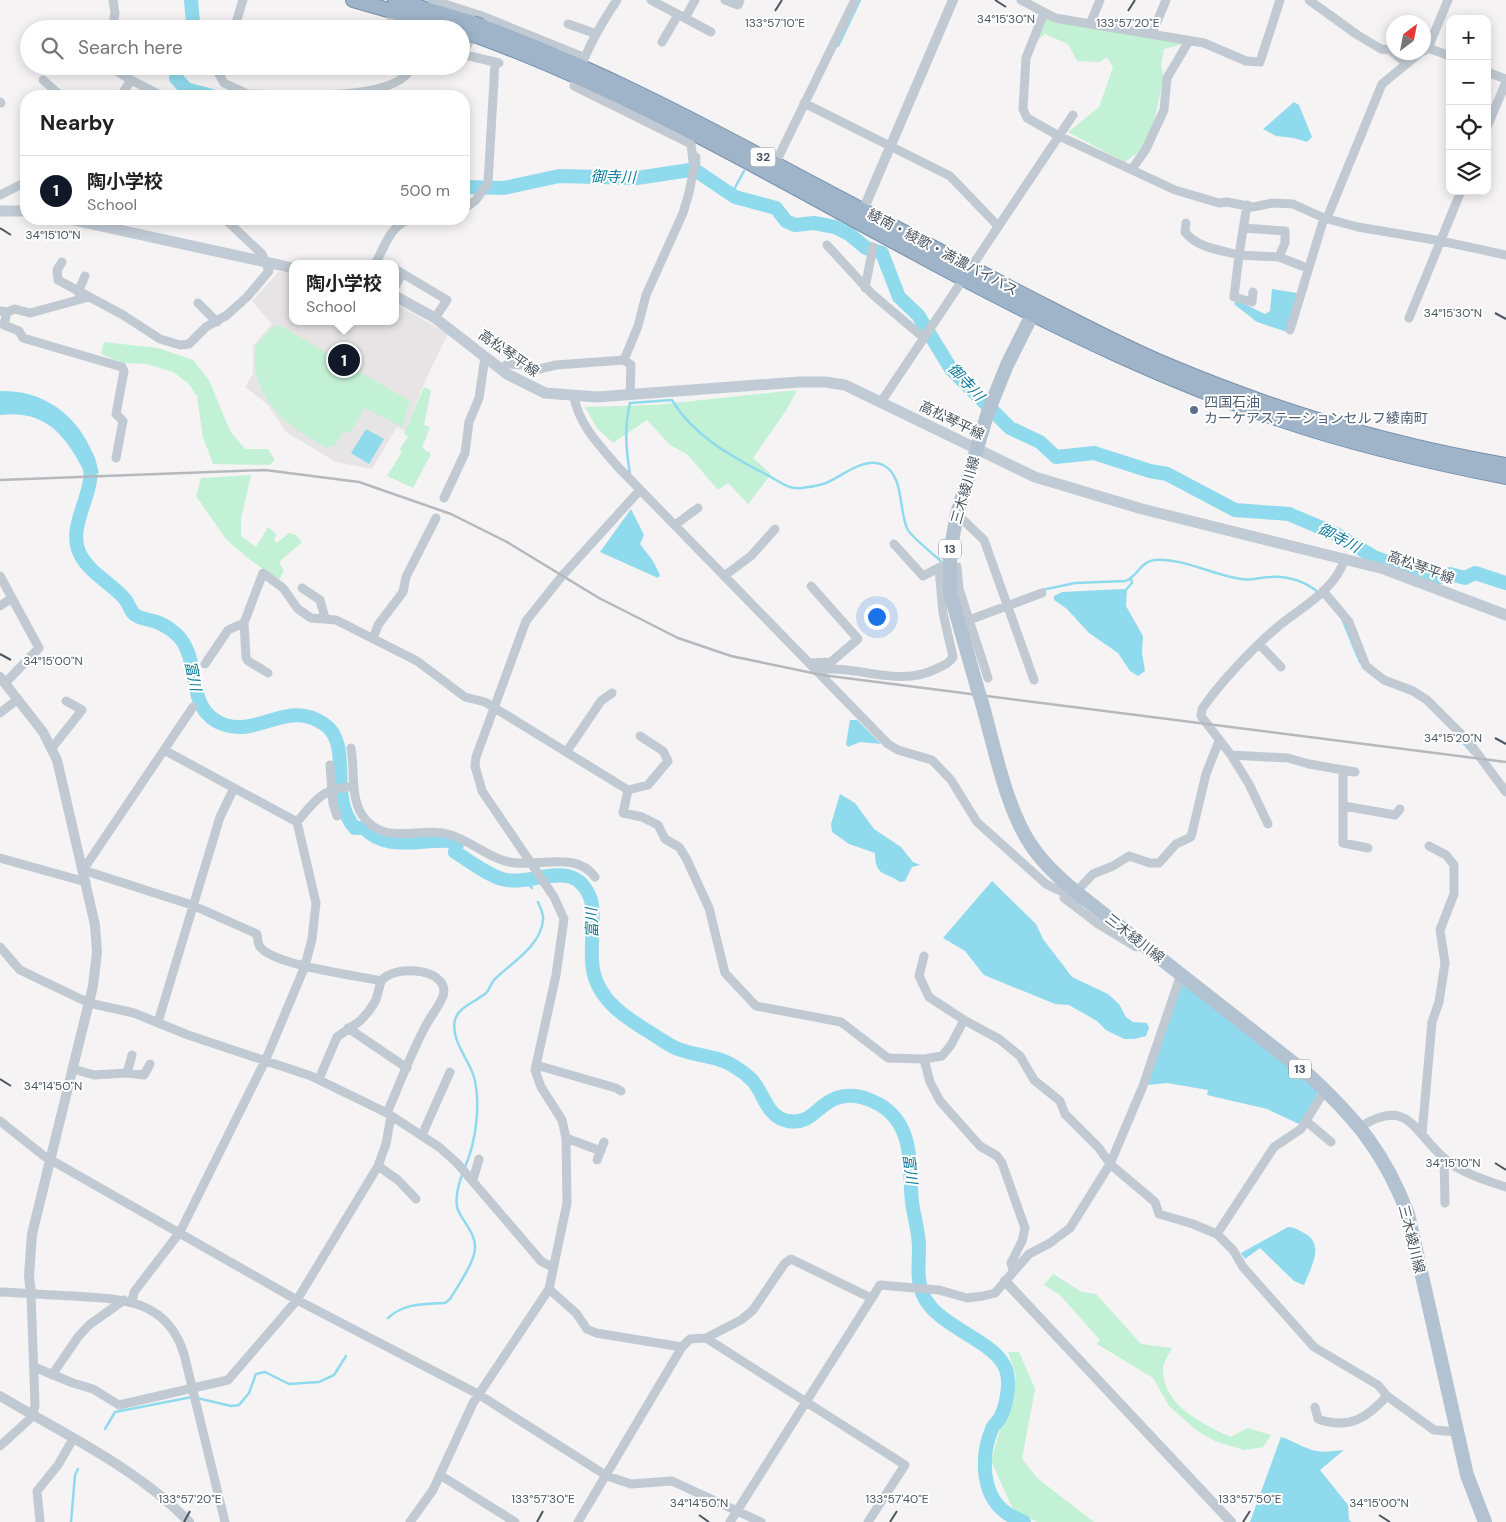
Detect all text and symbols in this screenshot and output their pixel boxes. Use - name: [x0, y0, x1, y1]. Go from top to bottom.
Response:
- text: 34°15'30"N: [977, 11, 1035, 27]
- text: 133°57'10"E: [745, 15, 805, 31]
- text: 133°57'20"E: [1096, 15, 1160, 31]
- north arrow: [1386, 15, 1431, 60]
- map controls: [1446, 15, 1491, 195]
- button: +: [1446, 15, 1491, 60]
- search box: [20, 20, 470, 75]
- icon: search: [38, 34, 66, 62]
- text: Search here: [78, 35, 183, 60]
- button: −: [1446, 60, 1491, 105]
- button: locate: [1446, 105, 1491, 150]
- text: Nearby: [40, 109, 114, 137]
- road number: 32: [750, 148, 776, 166]
- button: layers: [1446, 150, 1491, 195]
- water label: 御寺川: [590, 167, 638, 187]
- text: 陶小学校: [87, 169, 163, 194]
- text: 1: [53, 180, 59, 201]
- text: 500 m: [400, 180, 450, 201]
- text: School: [87, 194, 137, 215]
- street label: 綾南・綾歌・満濃バイパス: [865, 205, 1021, 299]
- text: 34°15'10"N: [26, 227, 81, 243]
- popup: [289, 260, 399, 325]
- text: 陶小学校: [306, 271, 382, 296]
- text: School: [306, 296, 356, 317]
- text: 34°15'30"N: [1424, 305, 1482, 321]
- street label: 高松琴平線: [475, 326, 543, 380]
- pin: 1: [328, 341, 360, 379]
- water label: 御寺川: [943, 359, 990, 407]
- place label: 四国石油 カーケアステーションセルフ綾南町: [1204, 393, 1428, 427]
- street label: 高松琴平線: [917, 397, 987, 443]
- marker: 四国石油 カーケアステーションセルフ綾南町: [1188, 404, 1200, 416]
- street label: 三木綾川線: [947, 454, 983, 526]
- water label: 御寺川: [1314, 519, 1365, 558]
- road number: 13: [939, 540, 961, 558]
- street label: 高松琴平線: [1385, 547, 1457, 587]
- your location: [864, 604, 890, 630]
- text: 34°15'00"N: [23, 653, 83, 669]
- water label: 富川: [180, 659, 206, 695]
- text: 34°15'20"N: [1424, 730, 1482, 746]
- water label: 富川: [581, 906, 603, 938]
- street label: 三木綾川線: [1102, 909, 1168, 967]
- road number: 13: [1289, 1060, 1311, 1078]
- text: 34°14'50"N: [24, 1078, 82, 1094]
- water label: 富川: [898, 1153, 922, 1187]
- text: 34°15'10"N: [1426, 1155, 1481, 1171]
- street label: 三木綾川線: [1395, 1203, 1429, 1275]
- text: 133°57'20"E: [158, 1491, 222, 1507]
- text: 133°57'30"E: [511, 1491, 575, 1507]
- text: 133°57'40"E: [866, 1491, 929, 1507]
- text: 133°57'50"E: [1218, 1491, 1282, 1507]
- text: 34°14'50"N: [670, 1495, 728, 1511]
- text: 34°15'00"N: [1349, 1495, 1409, 1511]

